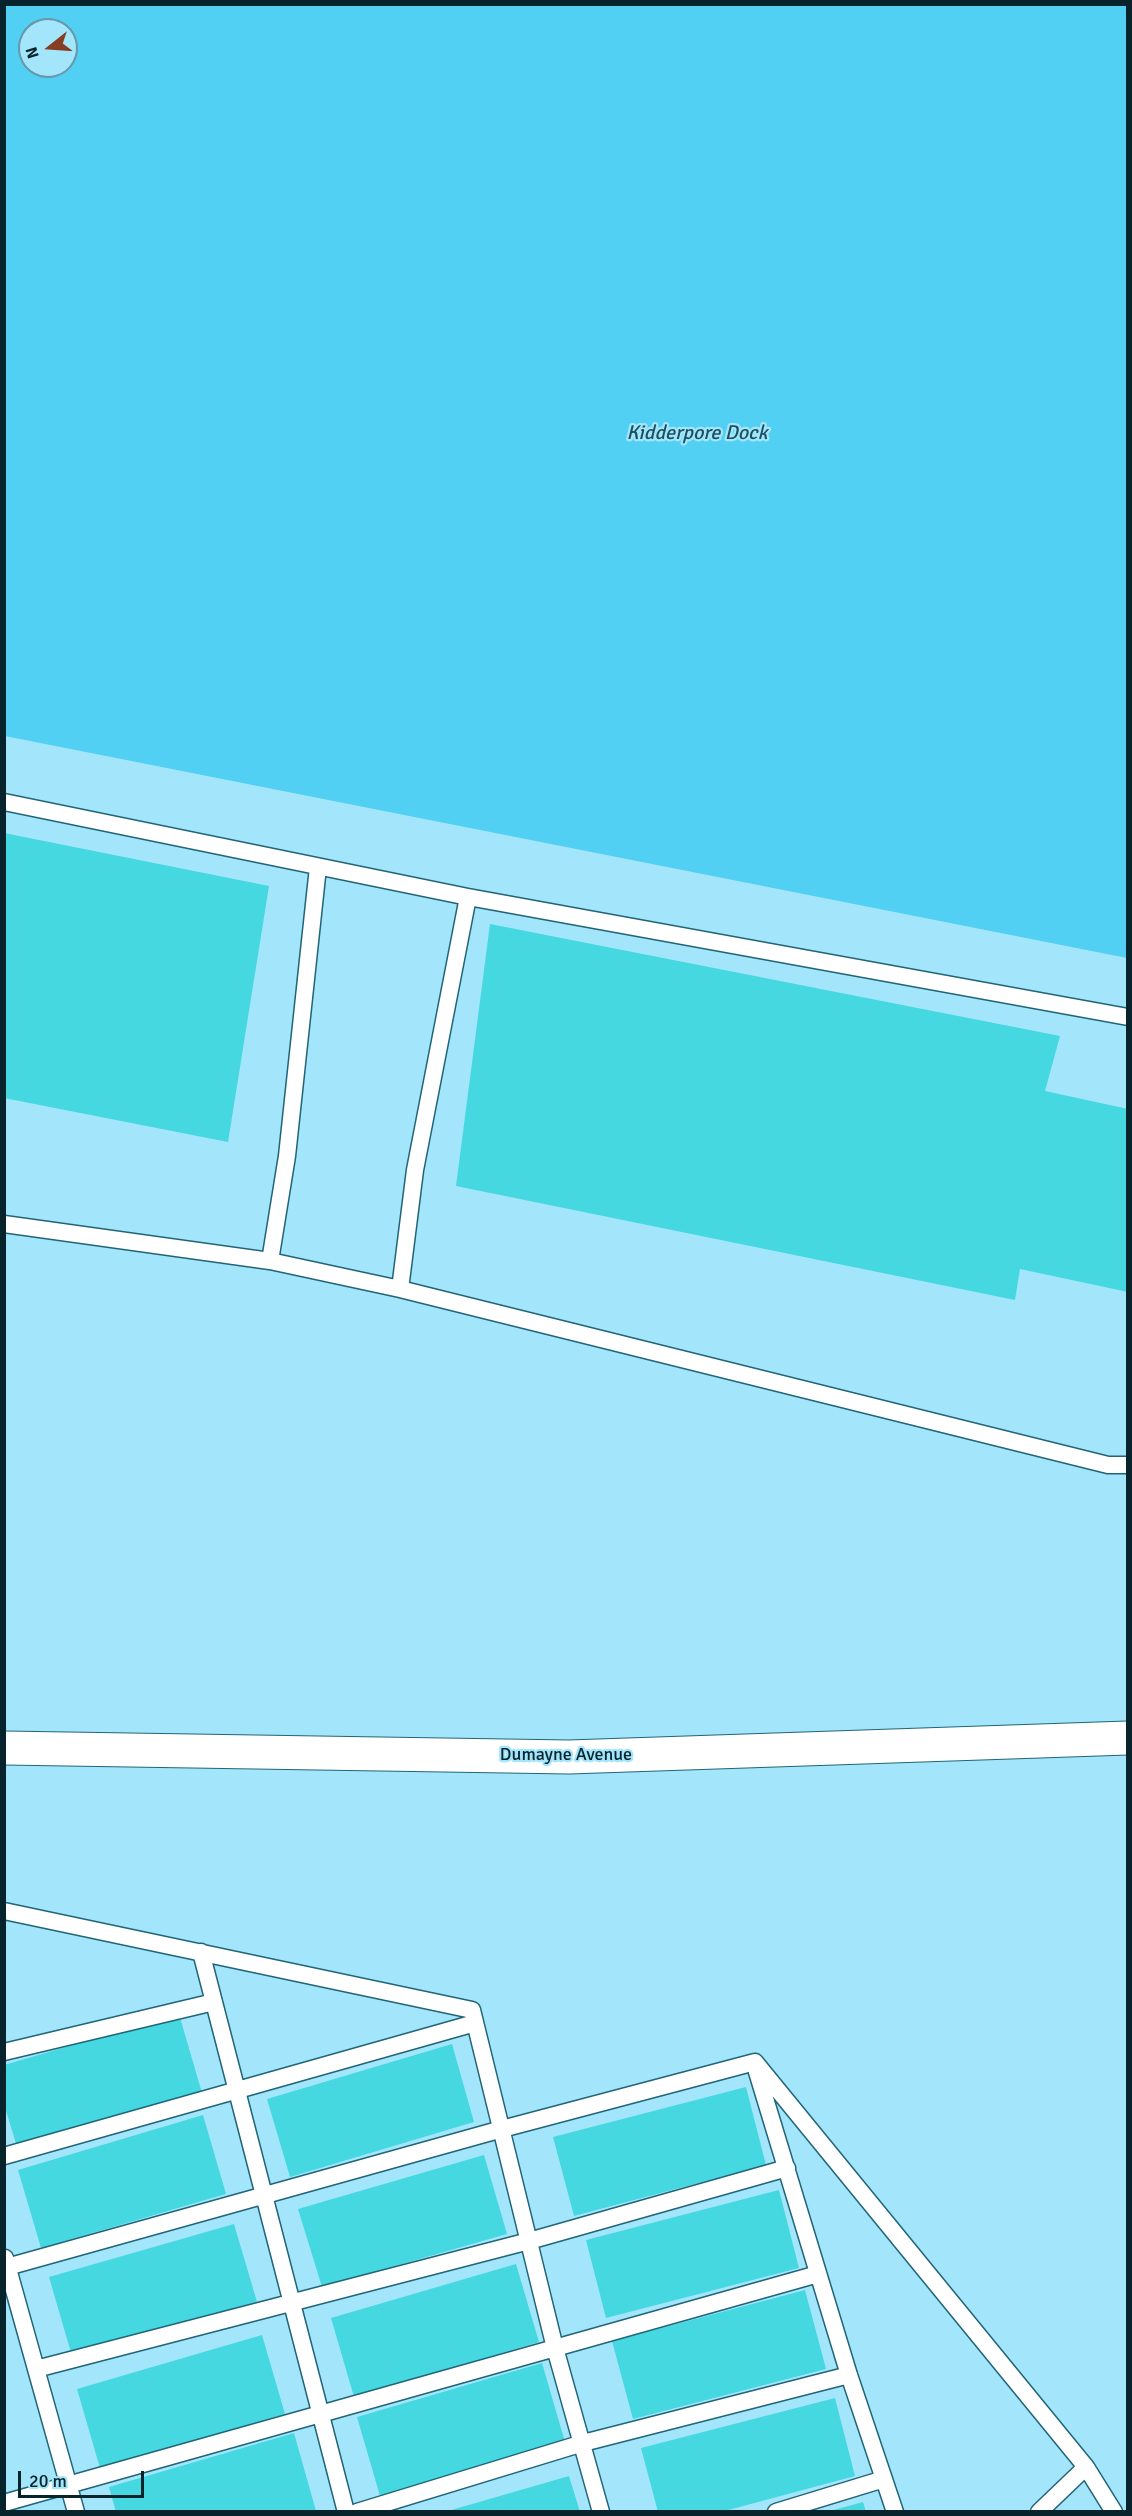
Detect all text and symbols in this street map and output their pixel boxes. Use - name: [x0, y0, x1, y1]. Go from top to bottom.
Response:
- north arrow: [18, 18, 78, 78]
- text: N: [22, 44, 44, 61]
- water label: Kidderpore Dock: [626, 422, 768, 446]
- street label: Dumayne Avenue: [500, 1744, 632, 1766]
- scale bar: [21, 2459, 147, 2497]
- text: 20 m: [29, 2470, 67, 2492]

